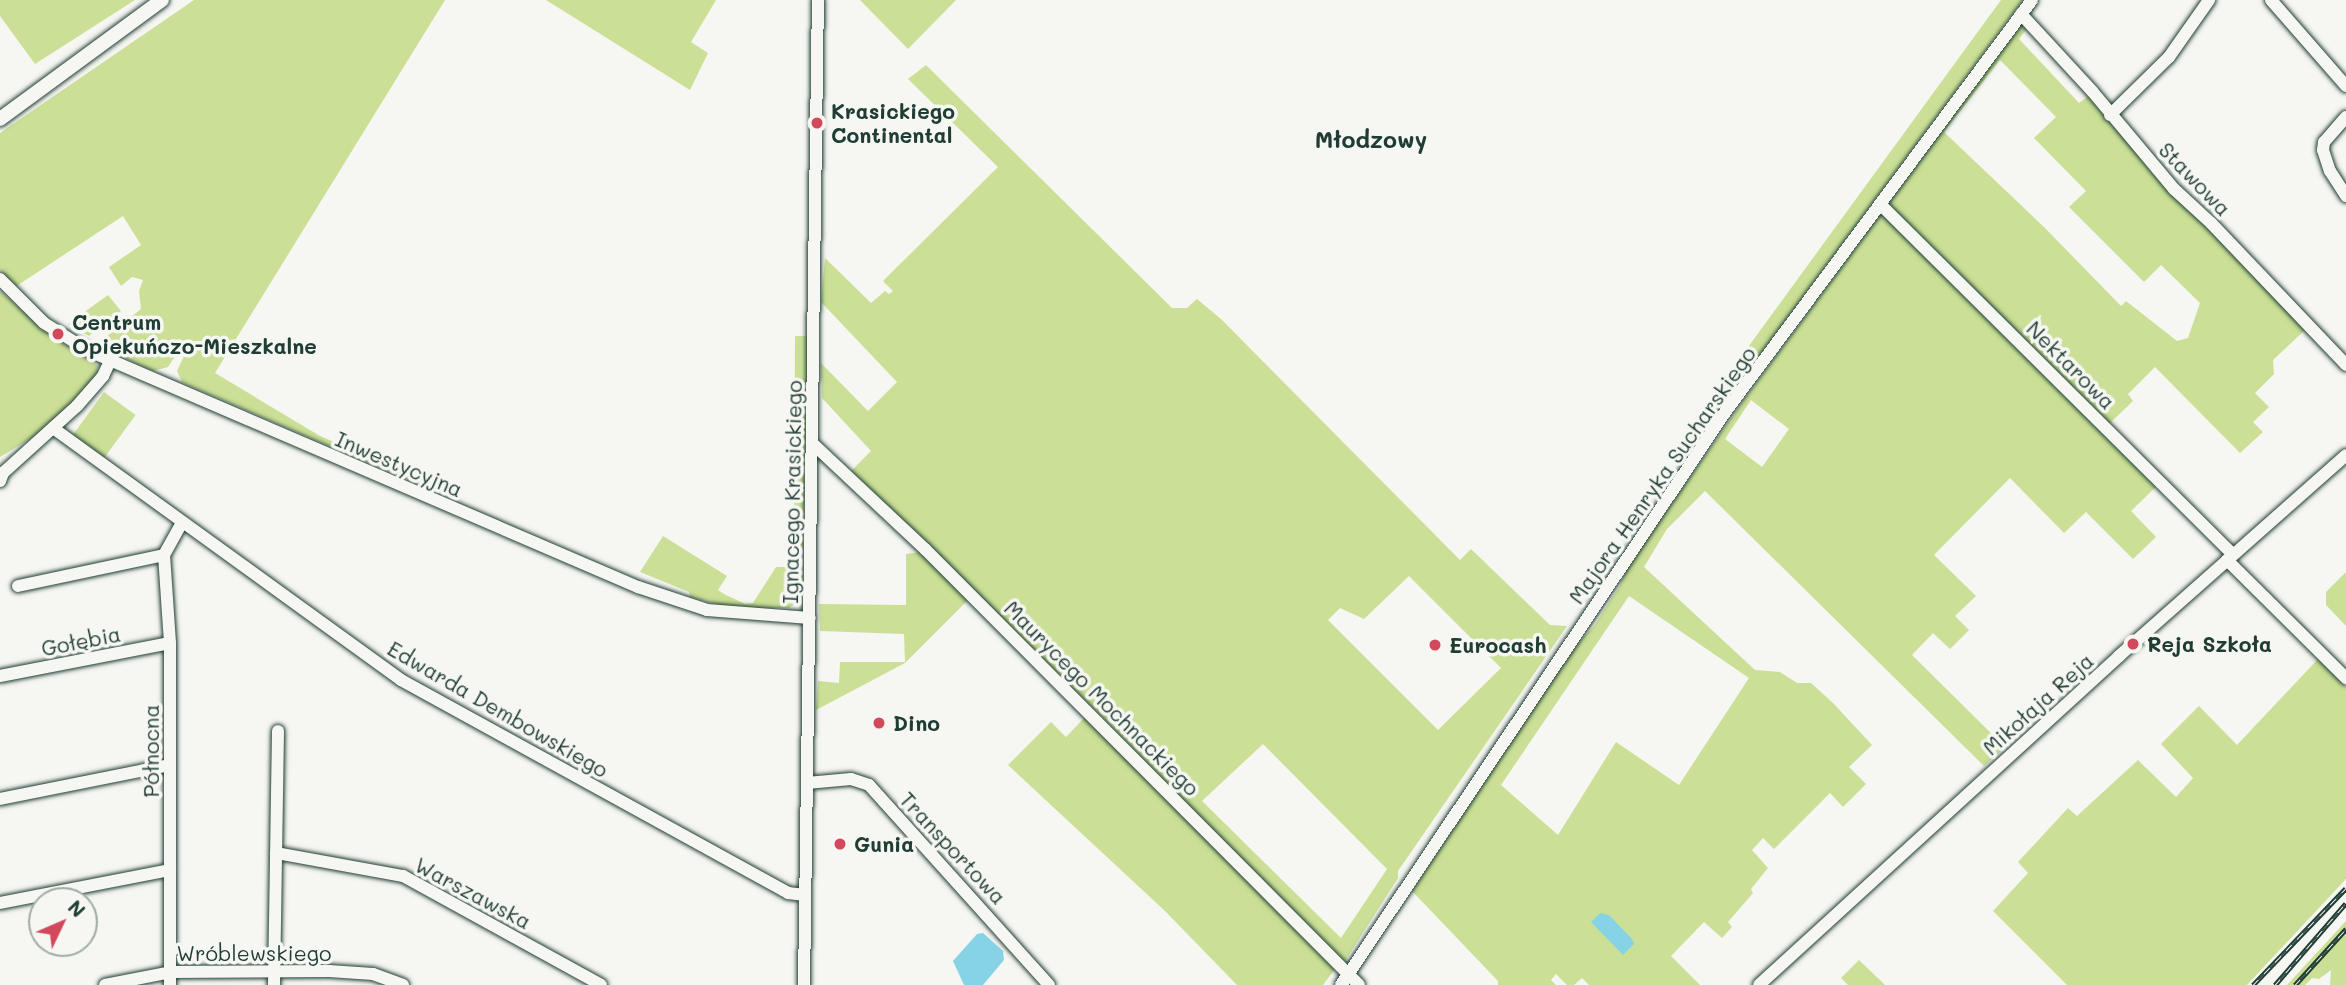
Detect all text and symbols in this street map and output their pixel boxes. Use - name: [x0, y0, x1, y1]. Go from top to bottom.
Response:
- place label: Krasickiego Continental: [831, 98, 955, 148]
- marker: Krasickiego Continental: [809, 115, 825, 131]
- district label: Młodzowy: [1315, 125, 1427, 153]
- street label: Stawowa: [2154, 137, 2236, 221]
- place label: Centrum Opiekuńczo-Mieszkalne: [72, 309, 317, 359]
- street label: Nektarowa: [2022, 316, 2120, 414]
- marker: Centrum Opiekuńczo-Mieszkalne: [50, 326, 66, 342]
- street label: Majora Henryka Sucharskiego: [1563, 342, 1761, 608]
- street label: Ignacego Krasickiego: [777, 380, 807, 604]
- street label: Inwestycyjna: [332, 426, 466, 502]
- street label: Maurycego Mochnackiego: [999, 595, 1205, 801]
- street label: Gołębia: [39, 621, 123, 661]
- place label: Reja Szkoła: [2147, 631, 2272, 657]
- place label: Eurocash: [1449, 632, 1546, 658]
- street label: Edwarda Dembowskiego: [383, 636, 613, 782]
- marker: Reja Szkoła: [2125, 636, 2141, 652]
- marker: Eurocash: [1427, 637, 1443, 653]
- street label: Mikołaja Reja: [1978, 648, 2098, 760]
- street label: Północna: [138, 705, 164, 797]
- place label: Dino: [893, 710, 940, 736]
- marker: Dino: [871, 715, 887, 731]
- street label: Transportowa: [895, 787, 1011, 909]
- place label: Gunia: [854, 831, 914, 857]
- marker: Gunia: [832, 836, 848, 852]
- street label: Warszawska: [411, 852, 535, 934]
- north arrow: [28, 887, 98, 957]
- text: N: [63, 895, 91, 922]
- street label: Wróblewskiego: [177, 940, 331, 966]

